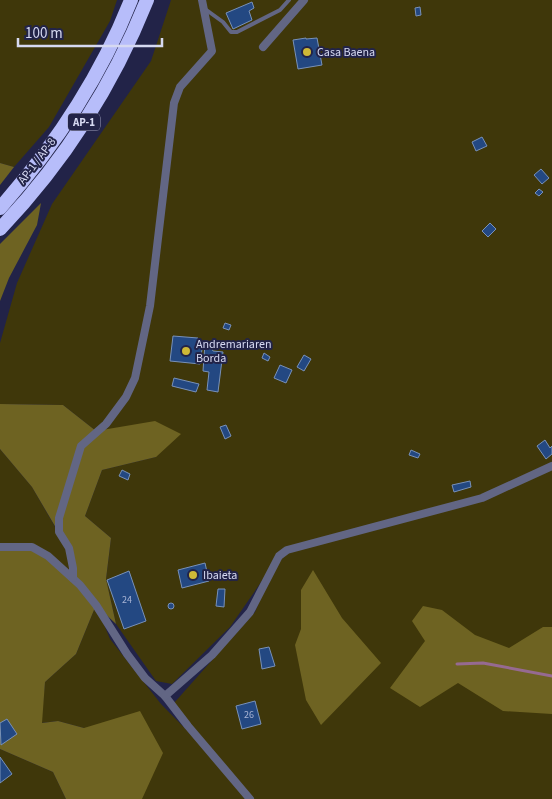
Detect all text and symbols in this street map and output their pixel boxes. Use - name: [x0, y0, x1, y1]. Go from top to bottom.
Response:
- scale bar: [18, 15, 161, 47]
- text: 100 m: [25, 23, 63, 44]
- place label: Casa Baena: [317, 44, 375, 61]
- marker: Casa Baena: [301, 46, 313, 58]
- road number: AP-1: [68, 114, 100, 130]
- street label: AP-1 / AP-8: [14, 134, 60, 188]
- place label: Andremariaren Borda: [196, 336, 271, 367]
- marker: Andremariaren Borda: [180, 345, 192, 357]
- place label: Ibaieta: [203, 567, 237, 584]
- marker: Ibaieta: [187, 569, 199, 581]
- house number: 24: [122, 593, 132, 607]
- house number: 26: [244, 708, 254, 722]

